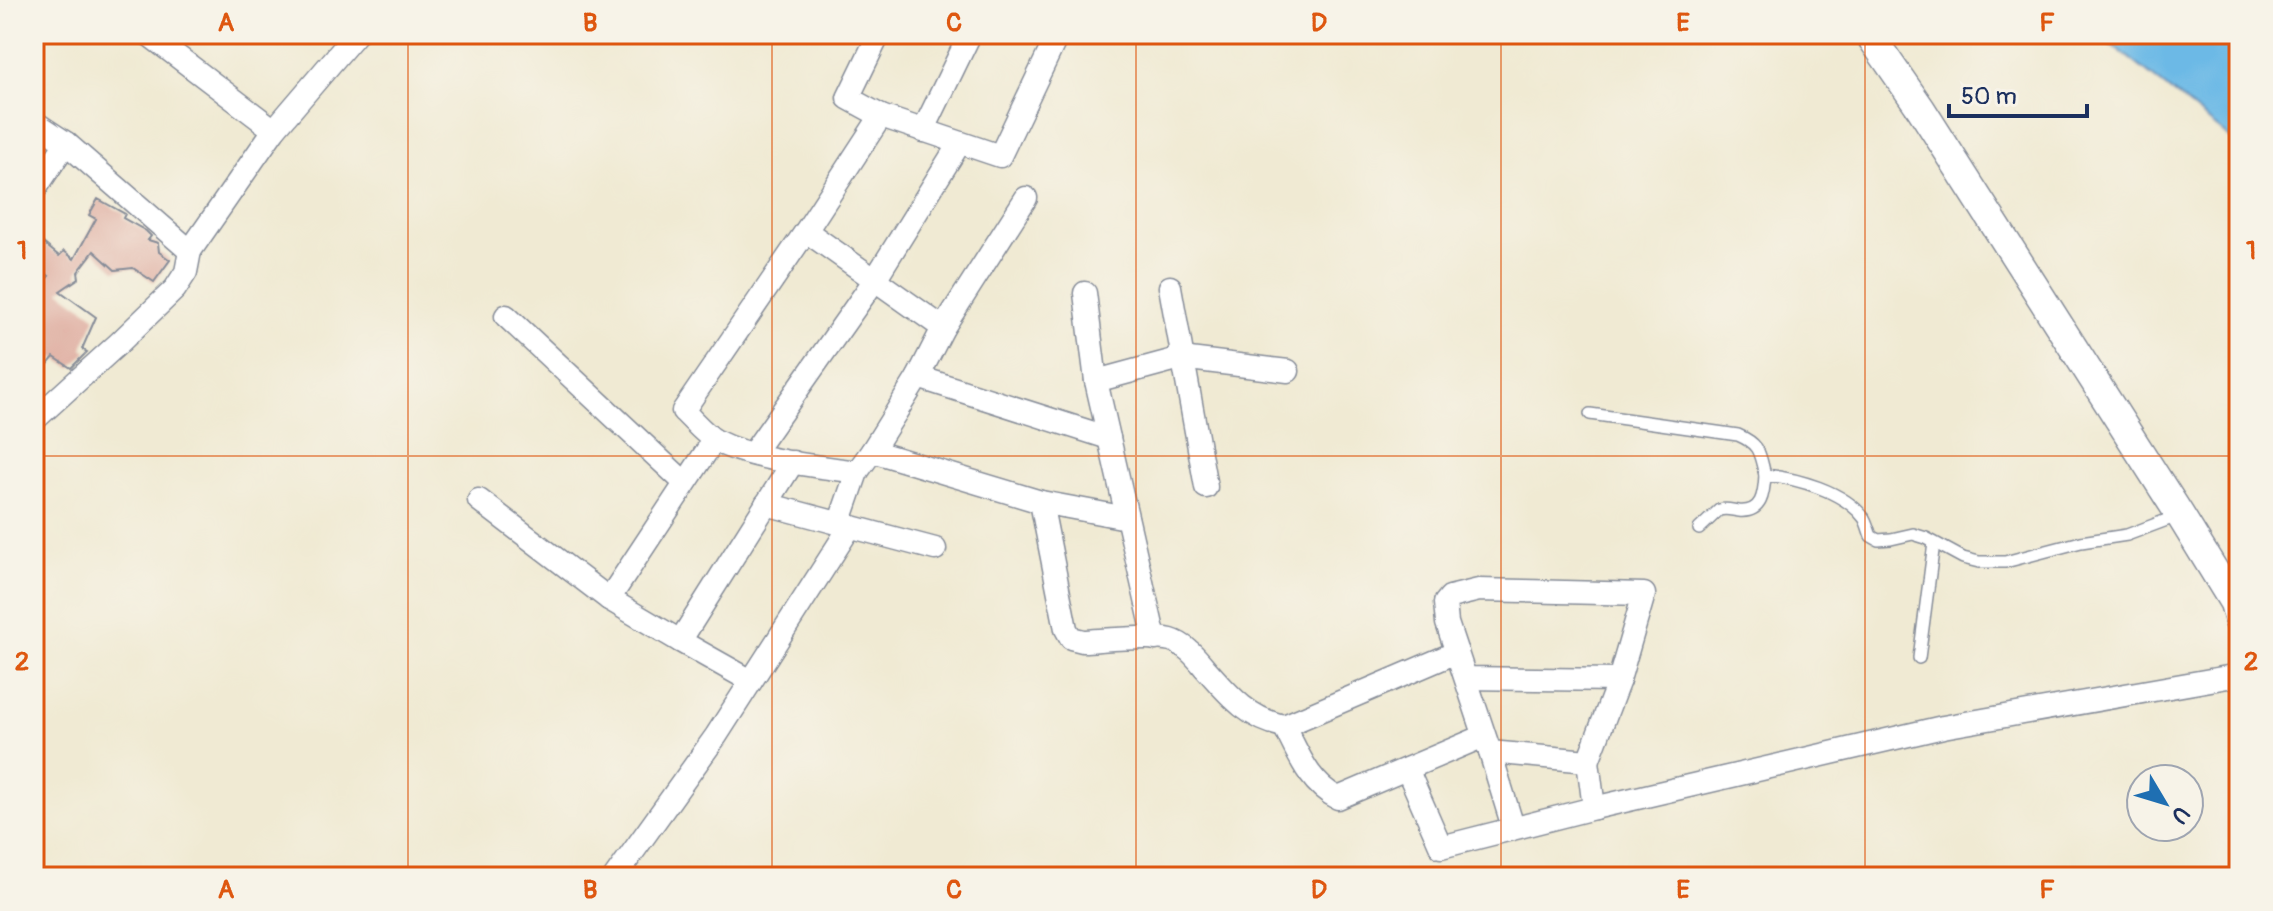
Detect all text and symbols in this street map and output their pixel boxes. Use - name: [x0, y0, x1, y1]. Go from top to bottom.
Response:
- text: A: [218, 7, 235, 39]
- text: B: [583, 7, 597, 39]
- text: C: [946, 7, 962, 39]
- text: D: [1311, 7, 1327, 39]
- text: E: [1676, 7, 1690, 39]
- text: F: [2039, 7, 2055, 39]
- scale bar: [1949, 68, 2087, 118]
- text: 50 m: [1961, 82, 2017, 111]
- text: 1: [17, 235, 27, 267]
- text: 1: [2246, 235, 2256, 267]
- text: 2: [15, 646, 29, 678]
- text: 2: [2244, 646, 2258, 678]
- north arrow: [2125, 763, 2205, 843]
- text: U: [2164, 800, 2195, 829]
- text: A: [218, 874, 235, 906]
- text: B: [583, 874, 597, 906]
- text: C: [946, 874, 962, 906]
- text: D: [1311, 874, 1327, 906]
- text: E: [1676, 874, 1690, 906]
- text: F: [2039, 874, 2055, 906]

